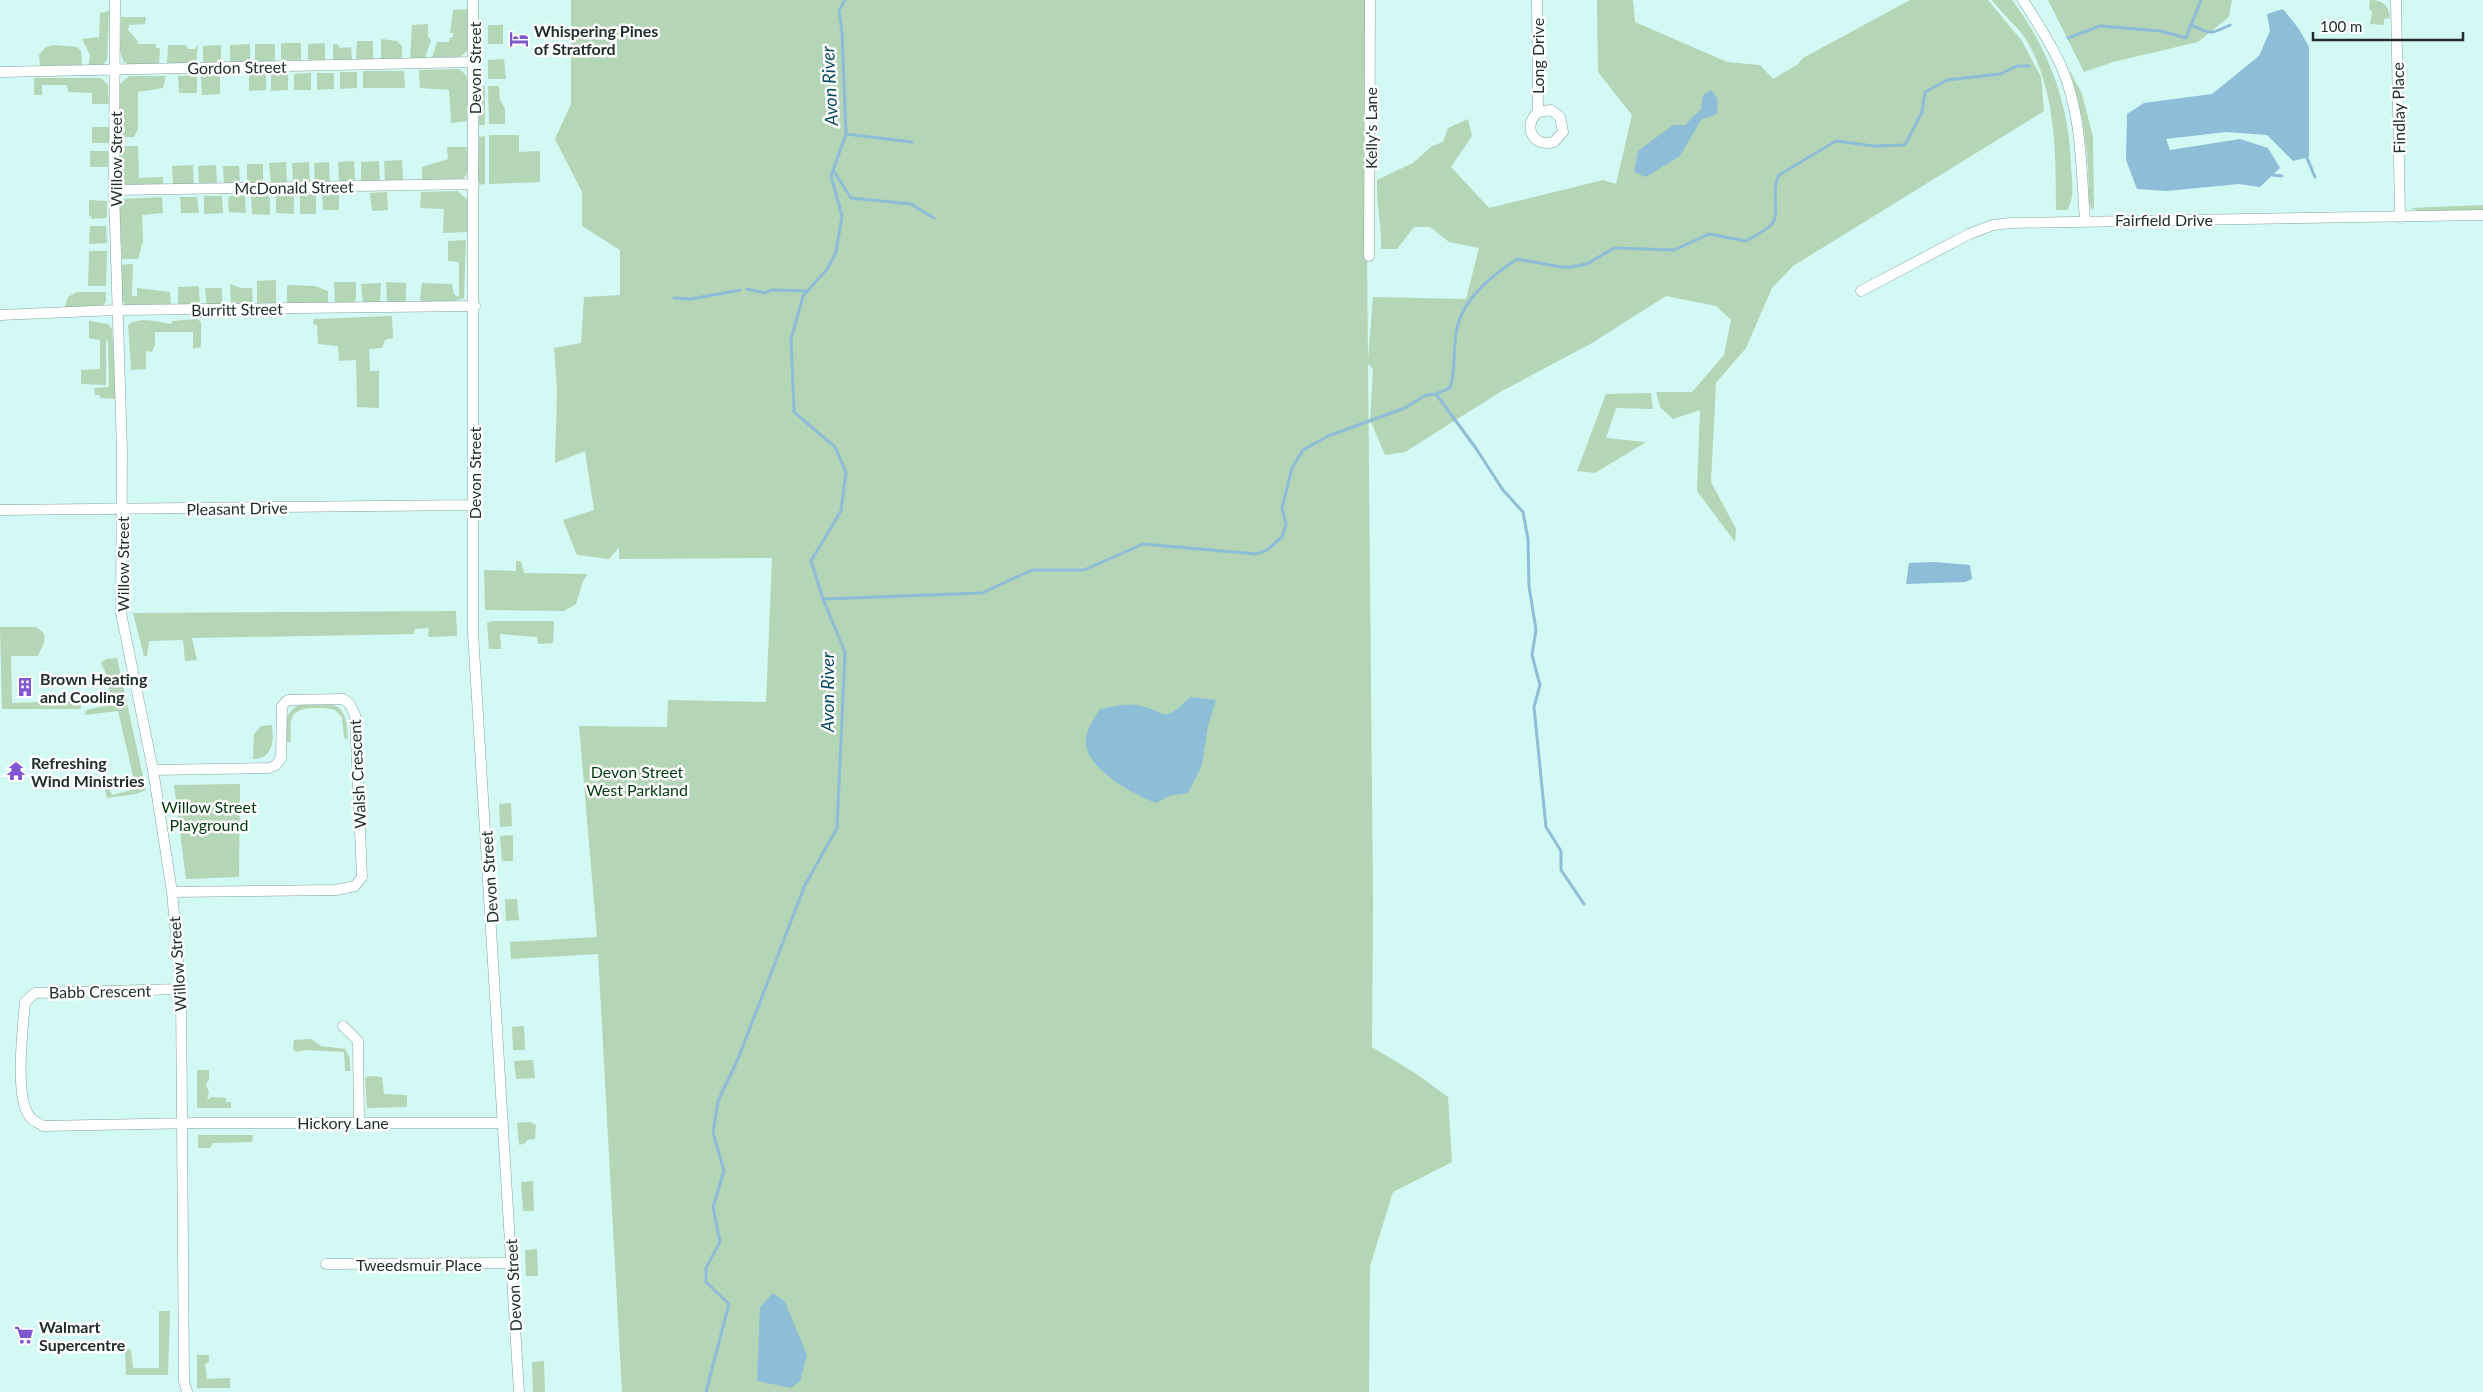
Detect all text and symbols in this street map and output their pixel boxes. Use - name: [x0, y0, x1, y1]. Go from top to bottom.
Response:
- scale bar: [2313, 10, 2463, 42]
- text: 100 m: [2320, 17, 2362, 35]
- street label: Long Drive: [1528, 18, 1547, 94]
- street label: Devon Street: [465, 21, 484, 114]
- place label: Whispering Pines of Stratford: [534, 21, 658, 58]
- hotel icon: Whispering Pines of Stratford: [508, 28, 530, 50]
- water label: Avon River: [816, 45, 842, 127]
- street label: Gordon Street: [187, 57, 287, 77]
- street label: Findlay Place: [2388, 62, 2408, 154]
- street label: Kelly's Lane: [1361, 87, 1380, 169]
- street label: Willow Street: [106, 111, 125, 207]
- street label: McDonald Street: [234, 176, 354, 198]
- street label: Fairfield Drive: [2115, 210, 2213, 229]
- street label: Burritt Street: [191, 299, 283, 319]
- street label: Devon Street: [465, 426, 484, 519]
- street label: Pleasant Drive: [186, 498, 288, 518]
- street label: Willow Street: [113, 516, 132, 612]
- water label: Avon River: [816, 651, 838, 733]
- place label: Brown Heating and Cooling: [40, 669, 148, 706]
- building icon: Brown Heating and Cooling: [14, 676, 36, 698]
- street label: Walsh Crescent: [345, 719, 369, 829]
- place label: Refreshing Wind Ministries: [31, 753, 145, 790]
- temple icon: Refreshing Wind Ministries: [5, 760, 27, 782]
- park label: Devon Street West Parkland: [586, 762, 688, 799]
- park label: Willow Street Playground: [161, 797, 257, 834]
- street label: Devon Street: [476, 830, 502, 924]
- street label: Willow Street: [164, 916, 190, 1012]
- street label: Babb Crescent: [49, 981, 152, 1001]
- street label: Hickory Lane: [297, 1113, 389, 1132]
- street label: Devon Street: [501, 1238, 525, 1332]
- street label: Tweedsmuir Place: [356, 1255, 482, 1274]
- place label: Walmart Supercentre: [39, 1317, 126, 1354]
- supermarket icon: Walmart Supercentre: [13, 1324, 35, 1346]

